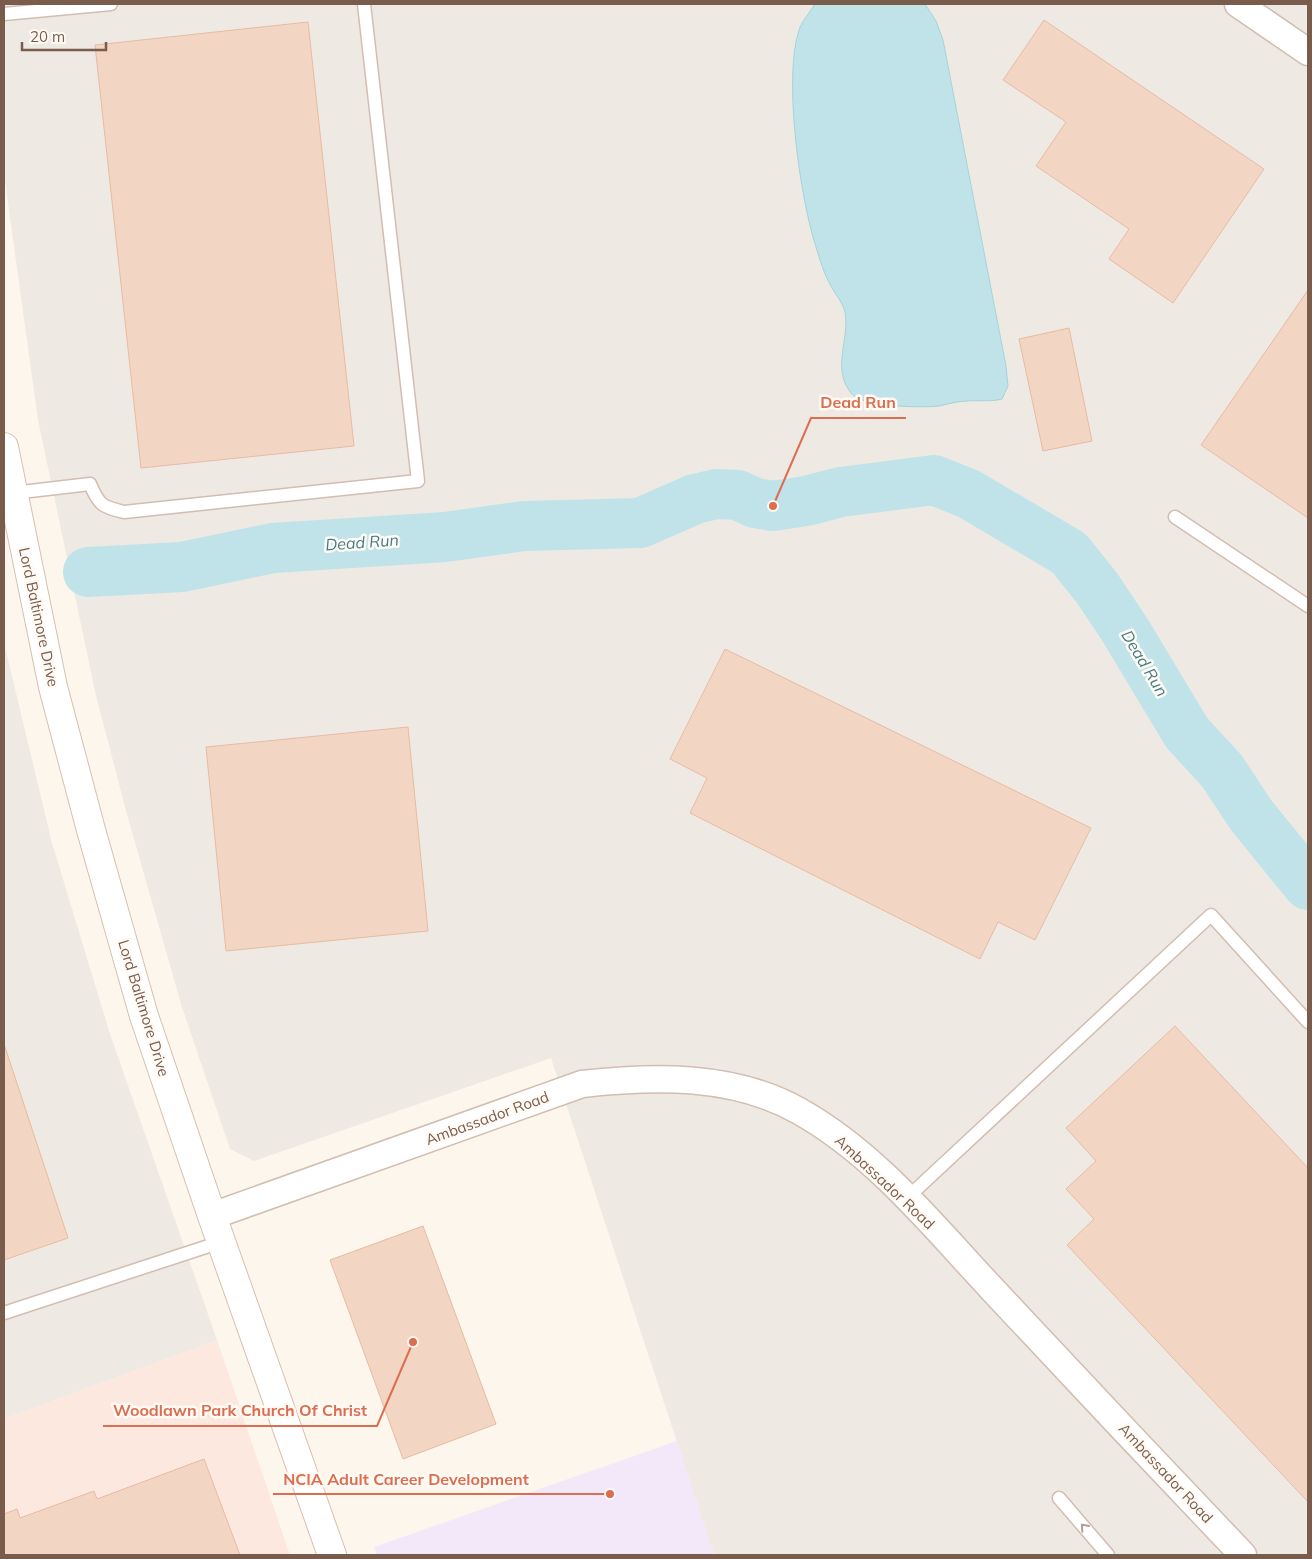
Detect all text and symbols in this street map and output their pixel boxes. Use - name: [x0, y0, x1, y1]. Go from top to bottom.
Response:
- scale bar: [22, 20, 106, 52]
- text: 20 m: [30, 27, 65, 46]
- callout: Dead Run: [811, 387, 906, 418]
- text: Dead Run: [820, 392, 896, 412]
- water label: Dead Run: [325, 529, 399, 555]
- street label: Lord Baltimore Drive: [15, 546, 63, 688]
- water label: Dead Run: [1117, 626, 1173, 700]
- street label: Lord Baltimore Drive: [114, 937, 174, 1079]
- street label: Ambassador Road: [423, 1087, 551, 1149]
- street label: Ambassador Road: [831, 1131, 939, 1233]
- callout: Woodlawn Park Church Of Christ: [103, 1395, 377, 1426]
- text: Woodlawn Park Church Of Christ: [113, 1400, 367, 1420]
- street label: Ambassador Road: [1115, 1419, 1217, 1527]
- callout: NCIA Adult Career Development: [273, 1463, 538, 1494]
- text: NCIA Adult Career Development: [283, 1469, 529, 1489]
- one-way arrow: [1080, 1523, 1089, 1532]

